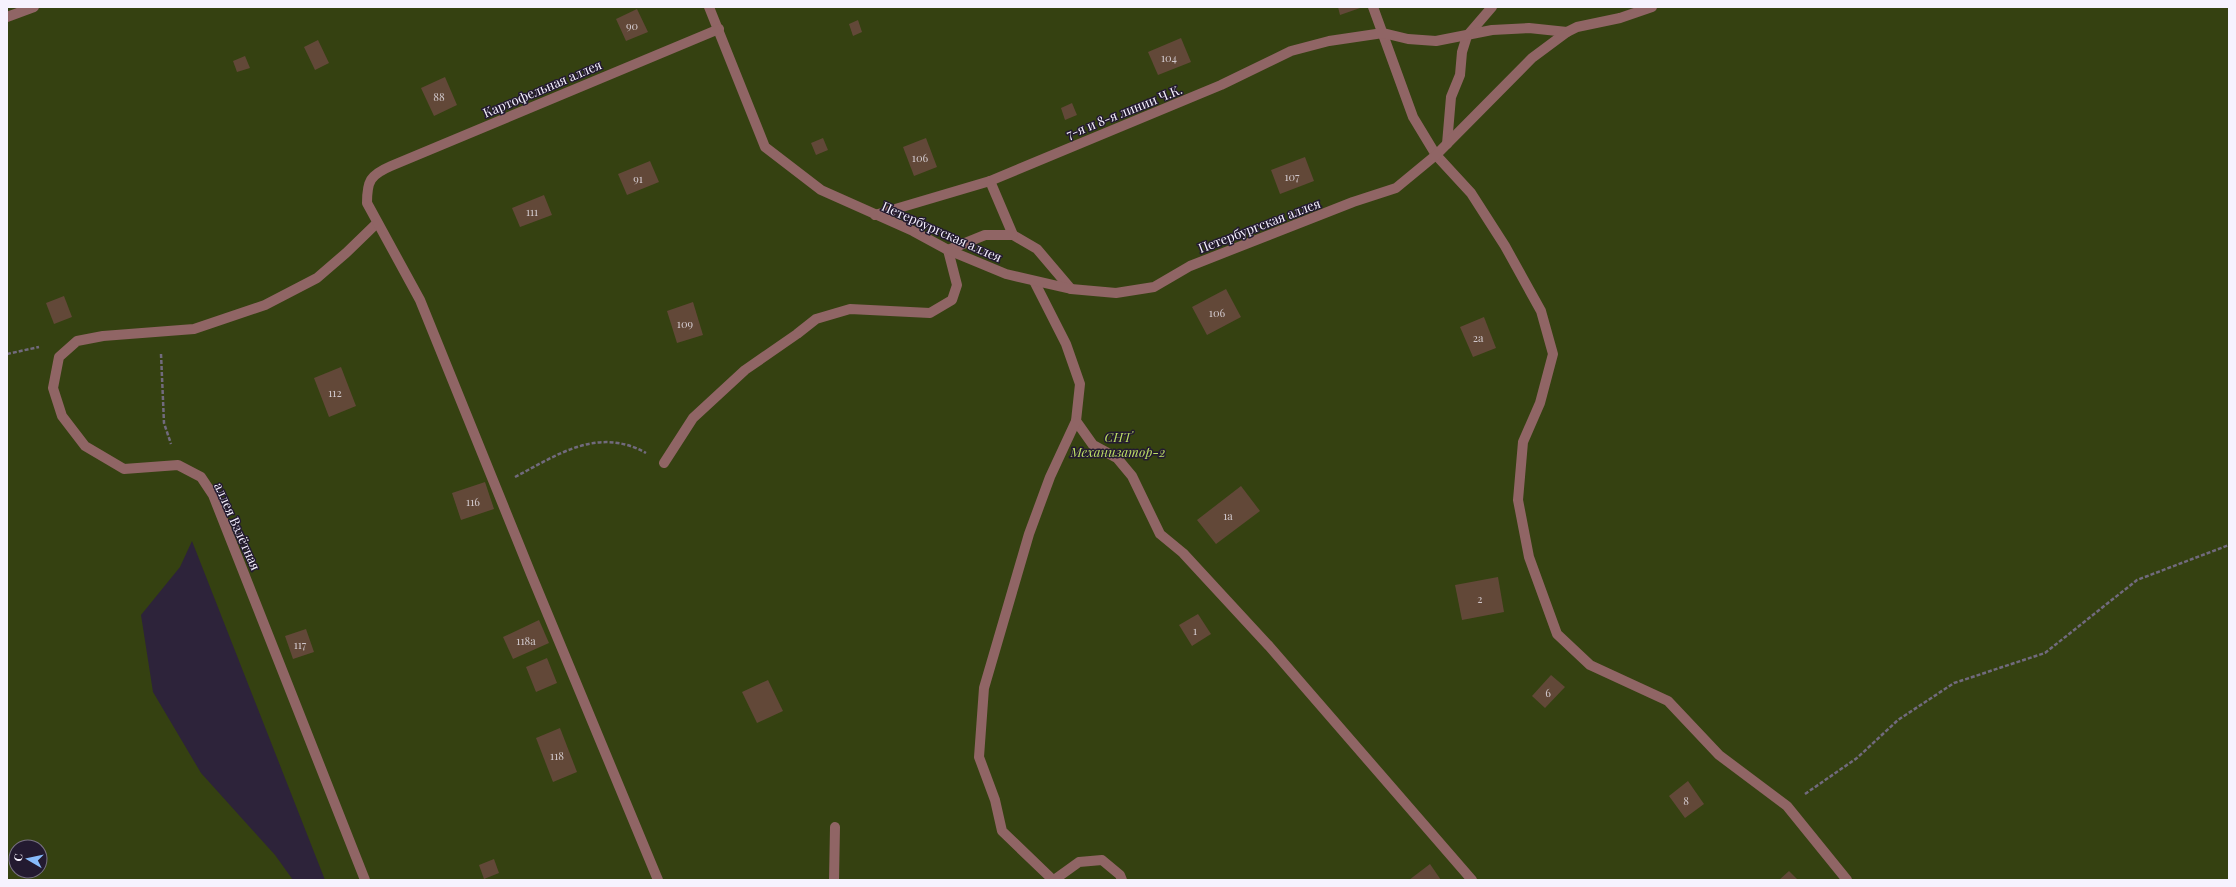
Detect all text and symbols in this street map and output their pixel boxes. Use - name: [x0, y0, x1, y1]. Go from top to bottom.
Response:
- house number: 90: [626, 18, 638, 33]
- house number: 104: [1161, 50, 1178, 65]
- street label: Картофельная аллея: [480, 55, 604, 121]
- street label: 7-я и 8-я линии Ч.К.: [1063, 80, 1185, 142]
- house number: 88: [433, 89, 445, 104]
- house number: 106: [912, 150, 928, 165]
- house number: 107: [1284, 169, 1300, 184]
- house number: 91: [633, 171, 643, 186]
- street label: Петербургская аллея: [1195, 194, 1323, 256]
- street label: Петербургская аллея: [879, 197, 1005, 265]
- house number: 111: [526, 204, 538, 219]
- house number: 106: [1209, 305, 1225, 320]
- house number: 109: [677, 316, 694, 331]
- house number: 2а: [1473, 330, 1484, 345]
- house number: 112: [328, 385, 342, 400]
- park label: СНТ Механизатор-2: [1070, 428, 1165, 460]
- street label: аллея Взлётная: [211, 479, 265, 573]
- house number: 116: [466, 494, 480, 509]
- house number: 1а: [1223, 508, 1233, 523]
- house number: 2: [1477, 591, 1483, 606]
- house number: 1: [1193, 623, 1197, 638]
- house number: 118а: [516, 633, 536, 648]
- house number: 117: [294, 637, 307, 652]
- house number: 6: [1545, 685, 1551, 700]
- house number: 118: [550, 748, 564, 763]
- house number: 8: [1683, 793, 1689, 808]
- north arrow: [8, 839, 48, 879]
- text: С: [10, 852, 26, 862]

